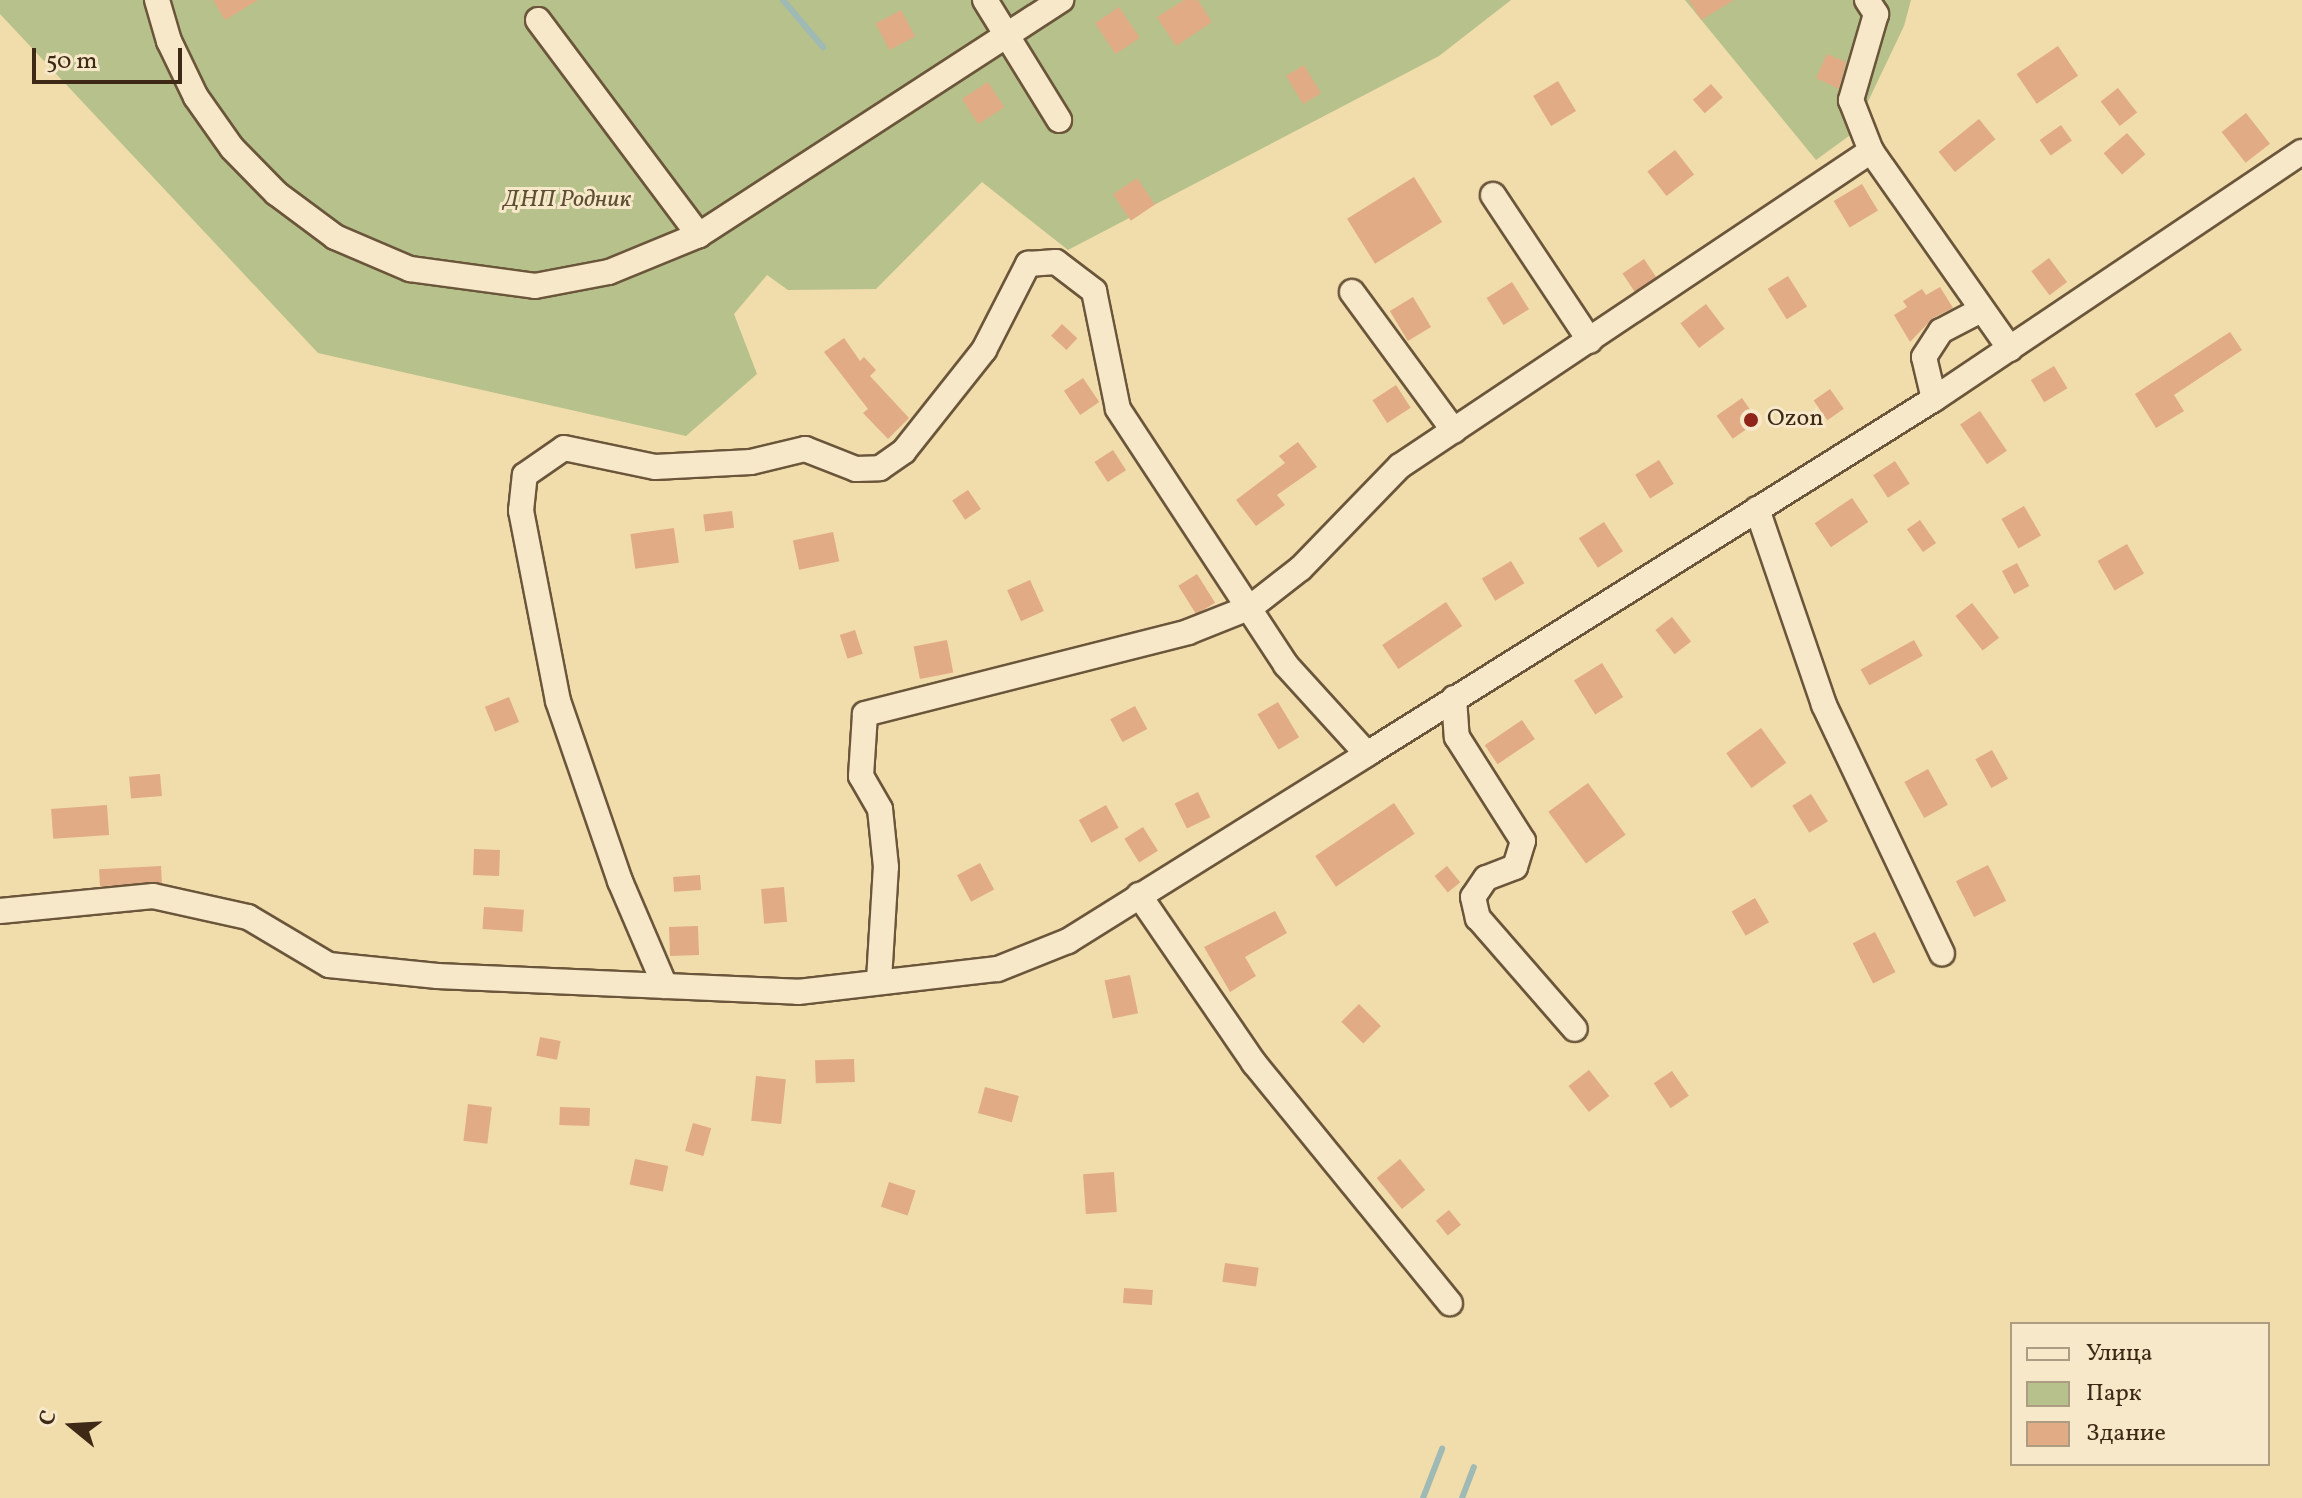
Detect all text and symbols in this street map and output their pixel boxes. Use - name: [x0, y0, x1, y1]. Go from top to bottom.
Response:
- scale bar: [36, 32, 186, 82]
- text: 50 m: [46, 45, 98, 79]
- park label: ДНП Родник: [503, 187, 631, 215]
- place label: Ozon: [1767, 406, 1824, 434]
- marker: Ozon: [1742, 411, 1760, 429]
- legend: [2010, 1322, 2270, 1466]
- text: Улица: [2086, 1337, 2153, 1371]
- text: Парк: [2086, 1377, 2142, 1411]
- north arrow: [32, 1386, 112, 1466]
- text: С: [32, 1407, 66, 1430]
- text: Здание: [2086, 1417, 2166, 1451]

